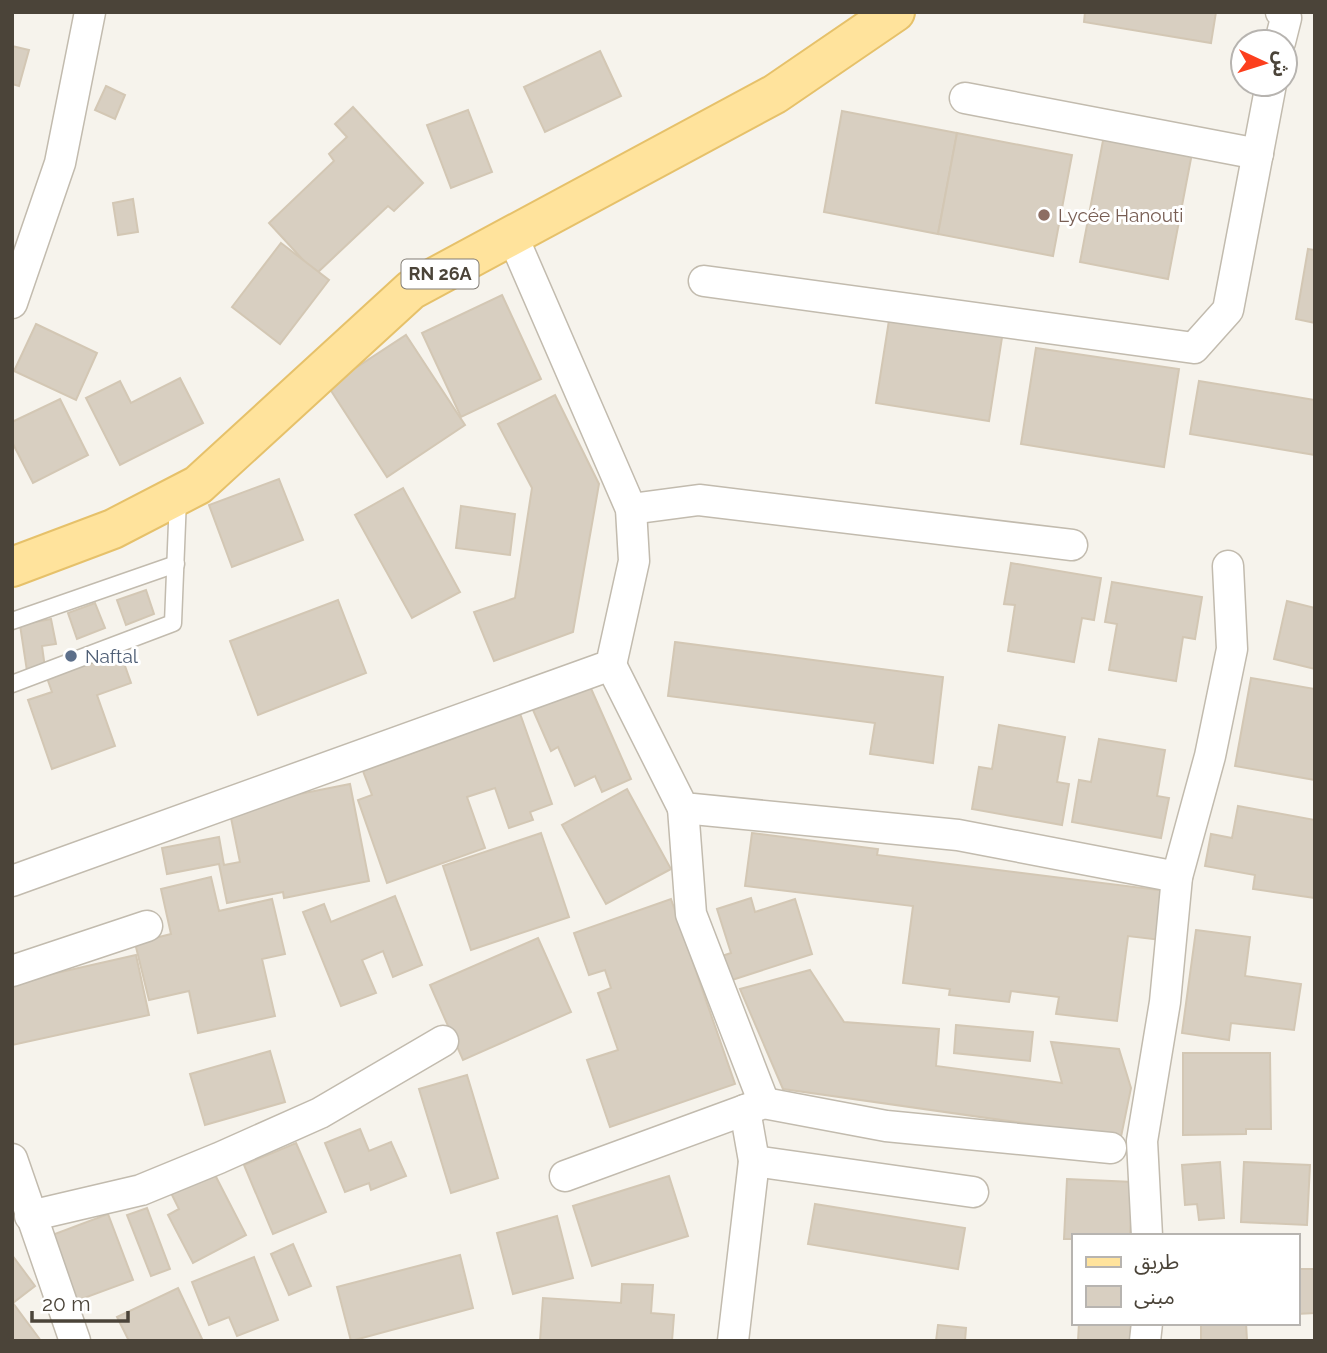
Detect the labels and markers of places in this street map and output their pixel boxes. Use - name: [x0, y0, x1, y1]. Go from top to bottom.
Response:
- place label: Lycée Hanouti: [1058, 204, 1183, 226]
- marker: Lycée Hanouti: [1036, 207, 1052, 223]
- place label: Naftal: [85, 645, 139, 667]
- marker: Naftal: [63, 648, 79, 664]

